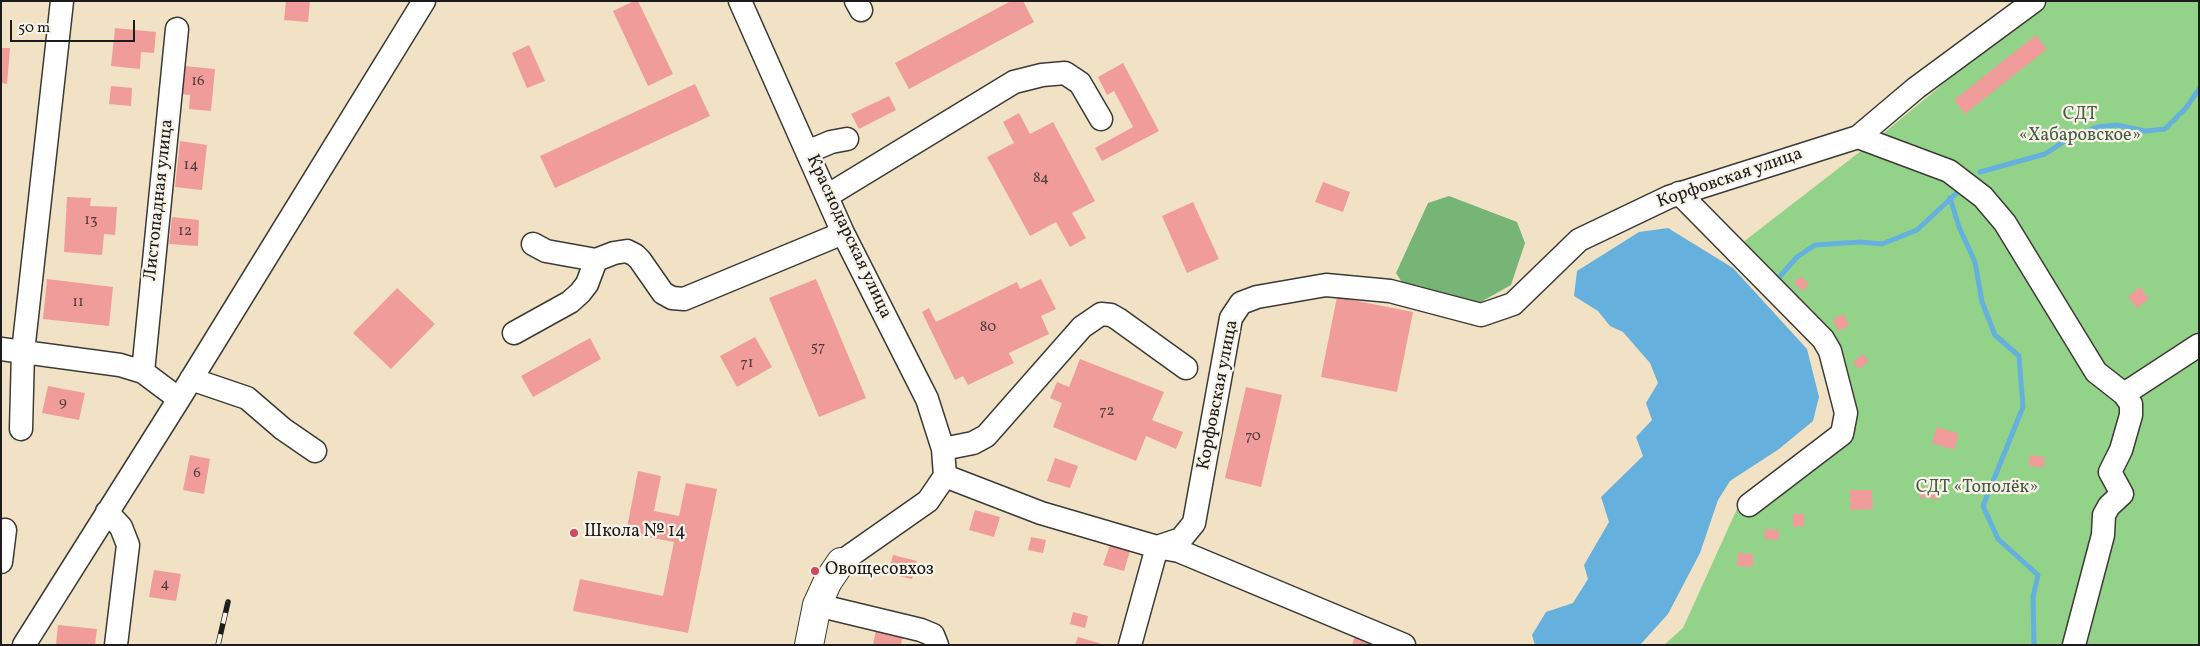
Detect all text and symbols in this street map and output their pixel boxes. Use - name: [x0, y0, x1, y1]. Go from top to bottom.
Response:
- scale bar: [12, 10, 138, 42]
- text: 50 m: [18, 18, 50, 39]
- house number: 16: [191, 73, 205, 91]
- park label: СДТ «Хабаровское»: [2019, 105, 2141, 148]
- street label: Листопадная улица: [141, 118, 179, 282]
- street label: Корфовская улица: [1654, 144, 1806, 214]
- street label: Краснодарская улица: [800, 151, 896, 323]
- house number: 14: [184, 157, 198, 175]
- house number: 84: [1033, 170, 1049, 188]
- house number: 13: [84, 212, 98, 230]
- house number: 12: [178, 223, 192, 241]
- house number: 11: [72, 294, 84, 312]
- street label: Корфовская улица: [1194, 318, 1244, 472]
- house number: 80: [980, 319, 996, 337]
- house number: 57: [811, 339, 825, 357]
- house number: 71: [740, 355, 754, 373]
- house number: 9: [59, 394, 67, 412]
- house number: 72: [1099, 403, 1115, 421]
- house number: 70: [1245, 428, 1261, 446]
- house number: 6: [193, 465, 201, 483]
- park label: СДТ «Тополёк»: [1916, 478, 2038, 500]
- place label: Школа № 14: [584, 522, 686, 544]
- marker: Школа № 14: [568, 527, 580, 539]
- place label: Овощесовхоз: [825, 560, 934, 582]
- marker: Овощесовхоз: [809, 565, 821, 577]
- house number: 4: [161, 576, 169, 594]

